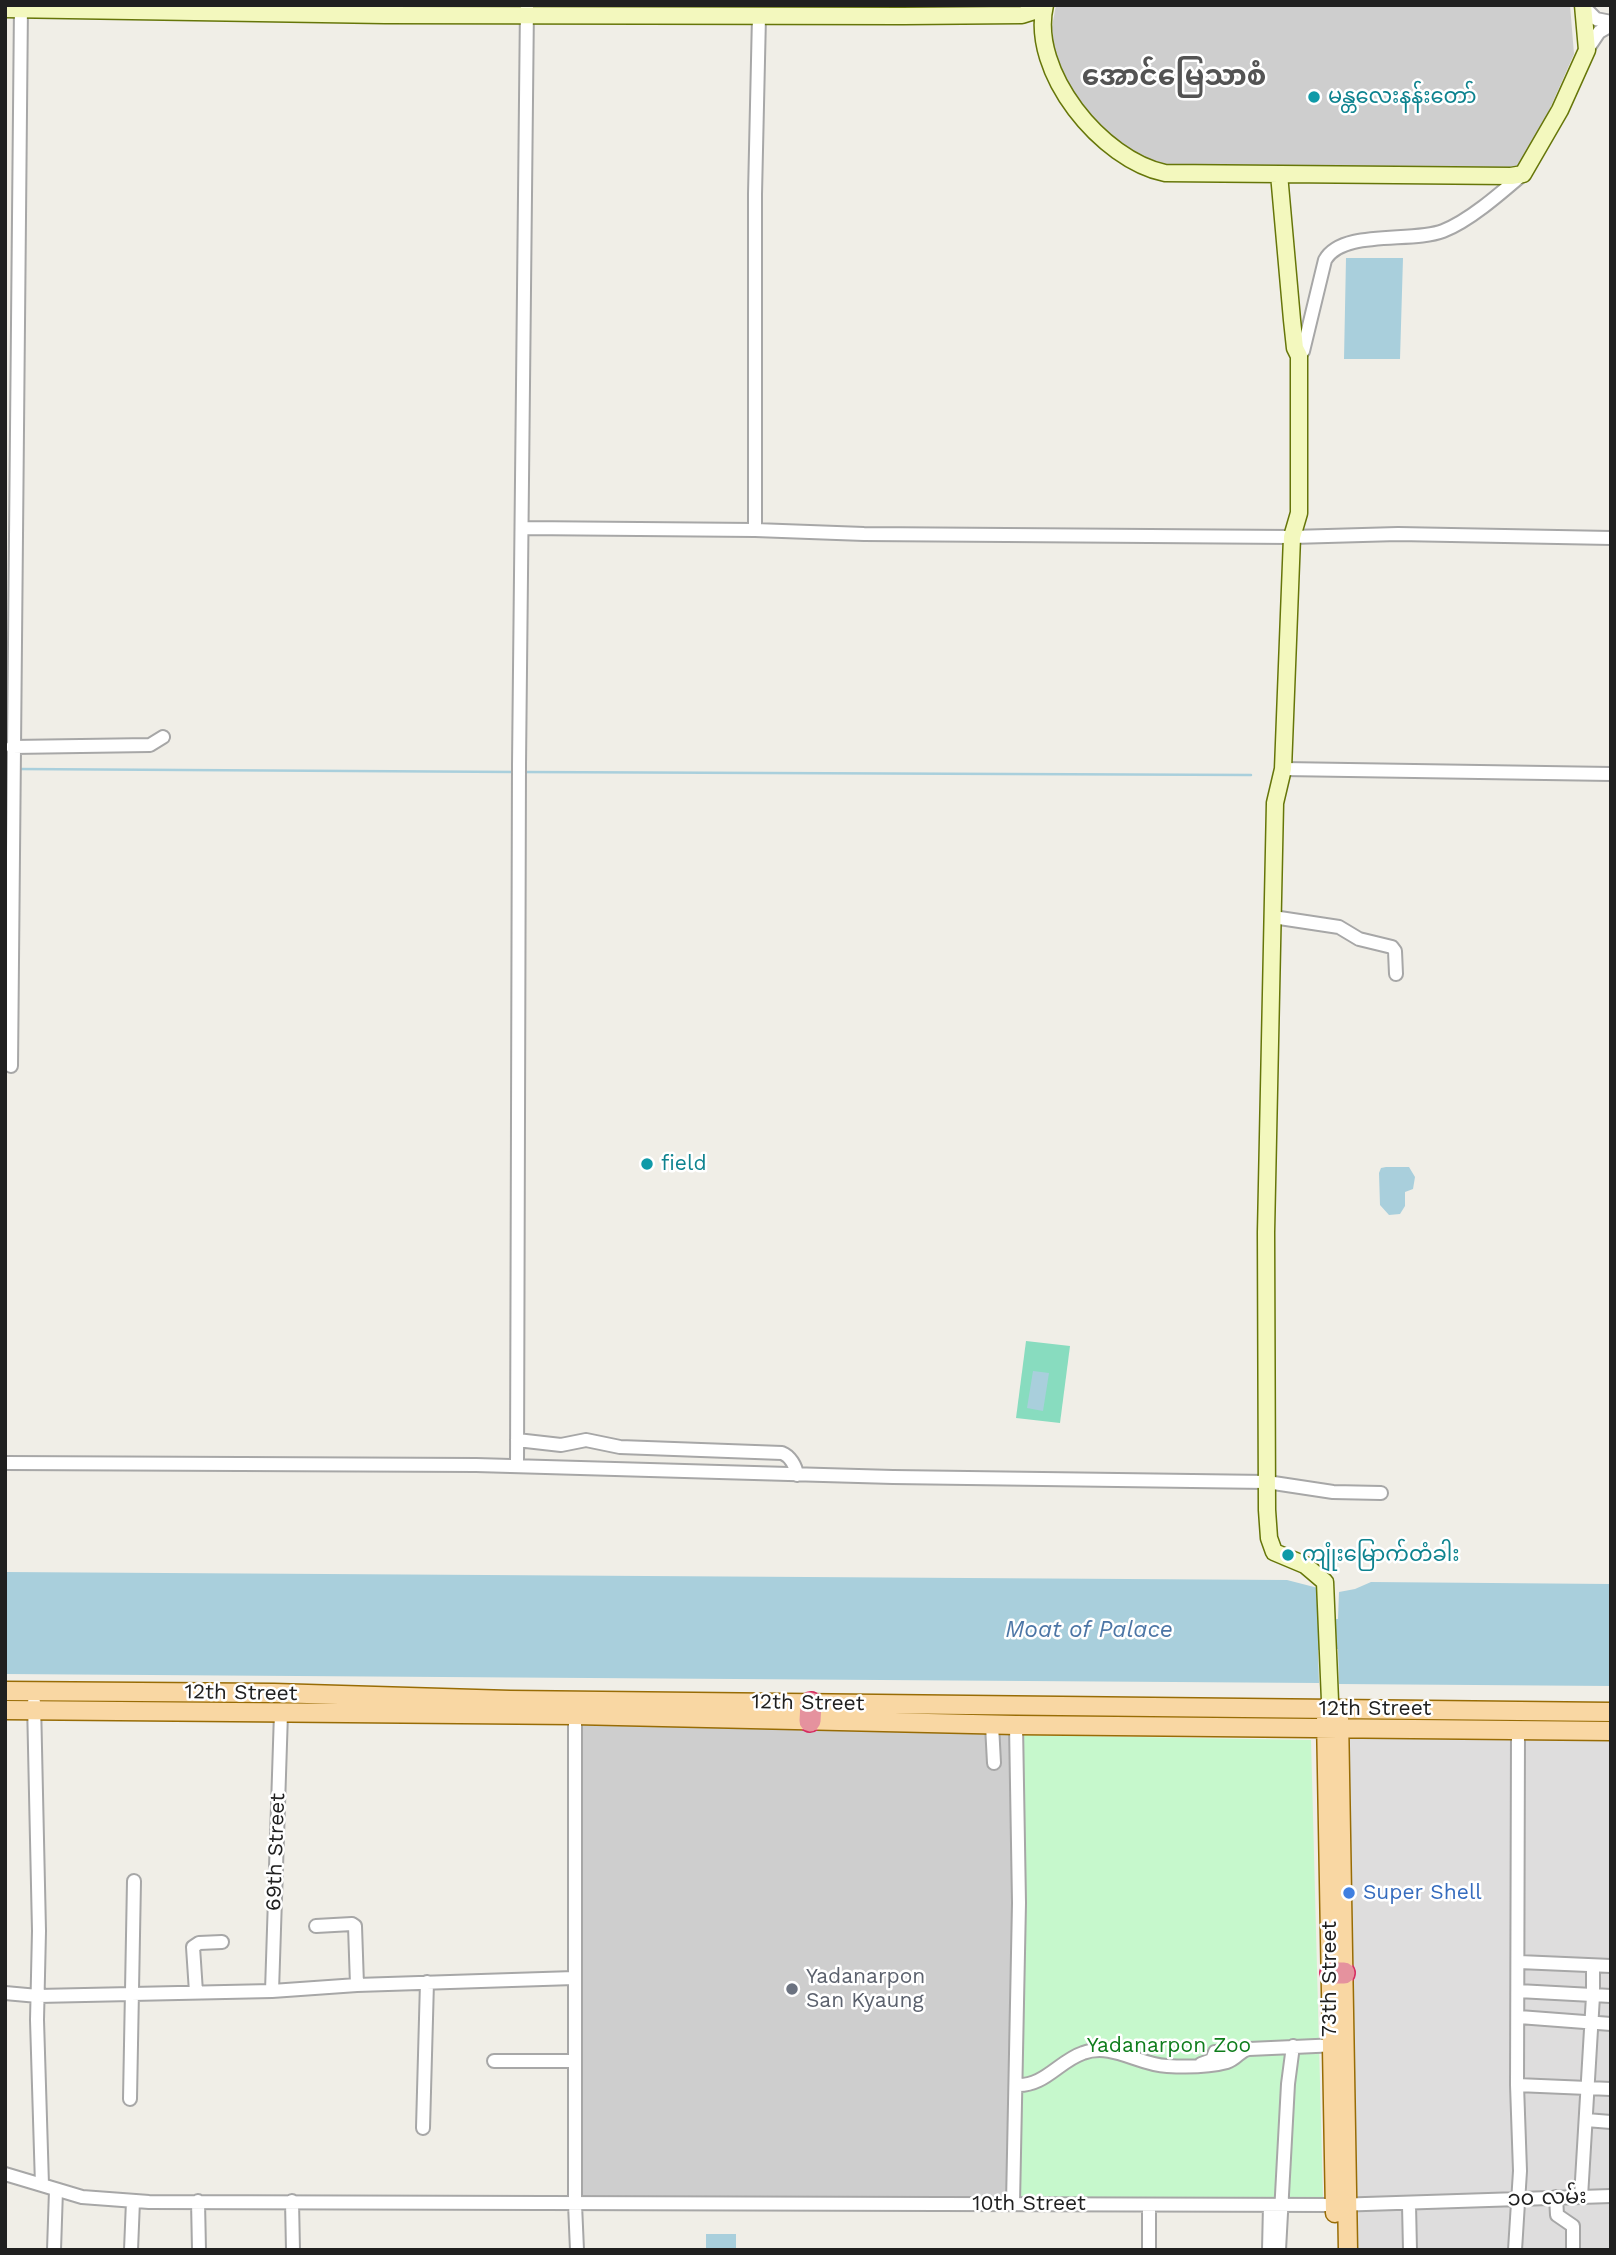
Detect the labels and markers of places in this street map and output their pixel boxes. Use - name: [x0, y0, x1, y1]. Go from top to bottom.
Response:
- place label: မန္တလေးနန်းတော်: [1328, 84, 1477, 110]
- marker: မန္တလေးနန်းတော်: [1306, 89, 1322, 105]
- place label: field: [661, 1151, 707, 1177]
- marker: field: [639, 1156, 655, 1172]
- place label: ကျုံးမြောက်တံခါး: [1302, 1542, 1460, 1568]
- marker: ကျုံးမြောက်တံခါး: [1280, 1547, 1296, 1563]
- place label: Super Shell: [1363, 1880, 1482, 1906]
- marker: Super Shell: [1341, 1885, 1357, 1901]
- place label: Yadanarpon San Kyaung: [806, 1964, 925, 2014]
- marker: Yadanarpon San Kyaung: [784, 1981, 800, 1997]

